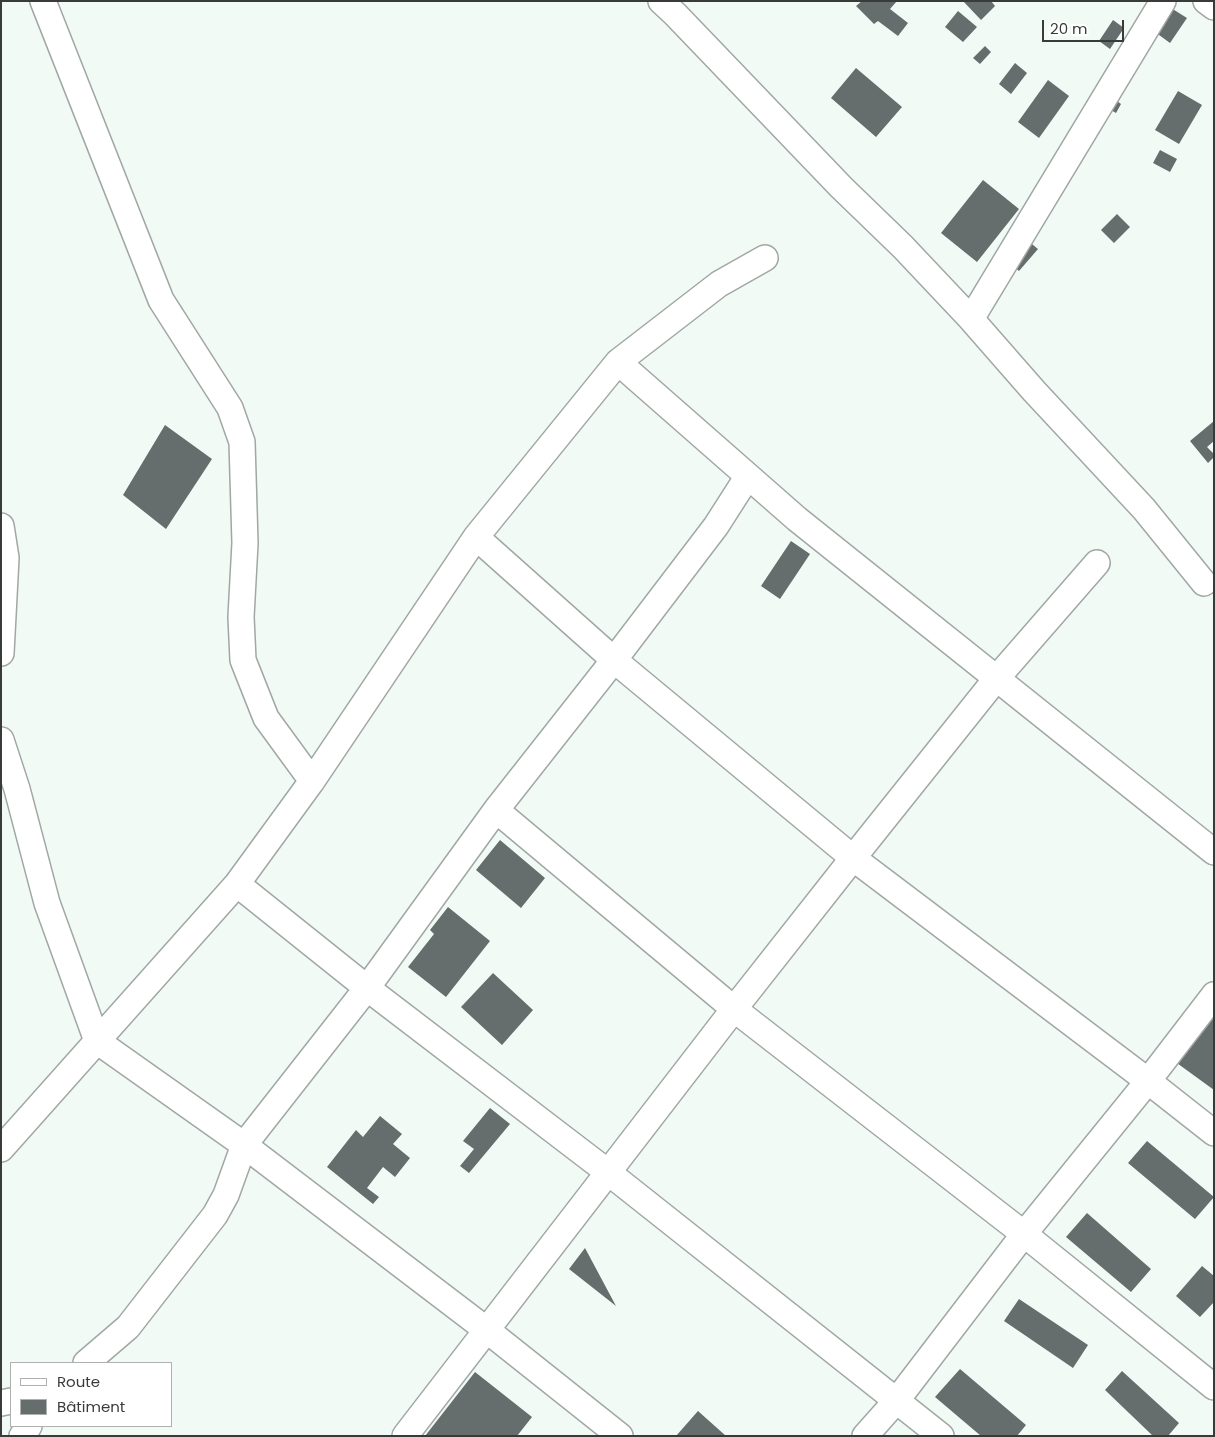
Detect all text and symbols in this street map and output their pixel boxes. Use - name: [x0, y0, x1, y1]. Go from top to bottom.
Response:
- scale bar: [1045, 10, 1128, 42]
- text: 20 m: [1050, 18, 1088, 39]
- legend: [10, 1362, 172, 1427]
- text: Route: [57, 1371, 100, 1392]
- text: Bâtiment: [57, 1396, 125, 1417]

